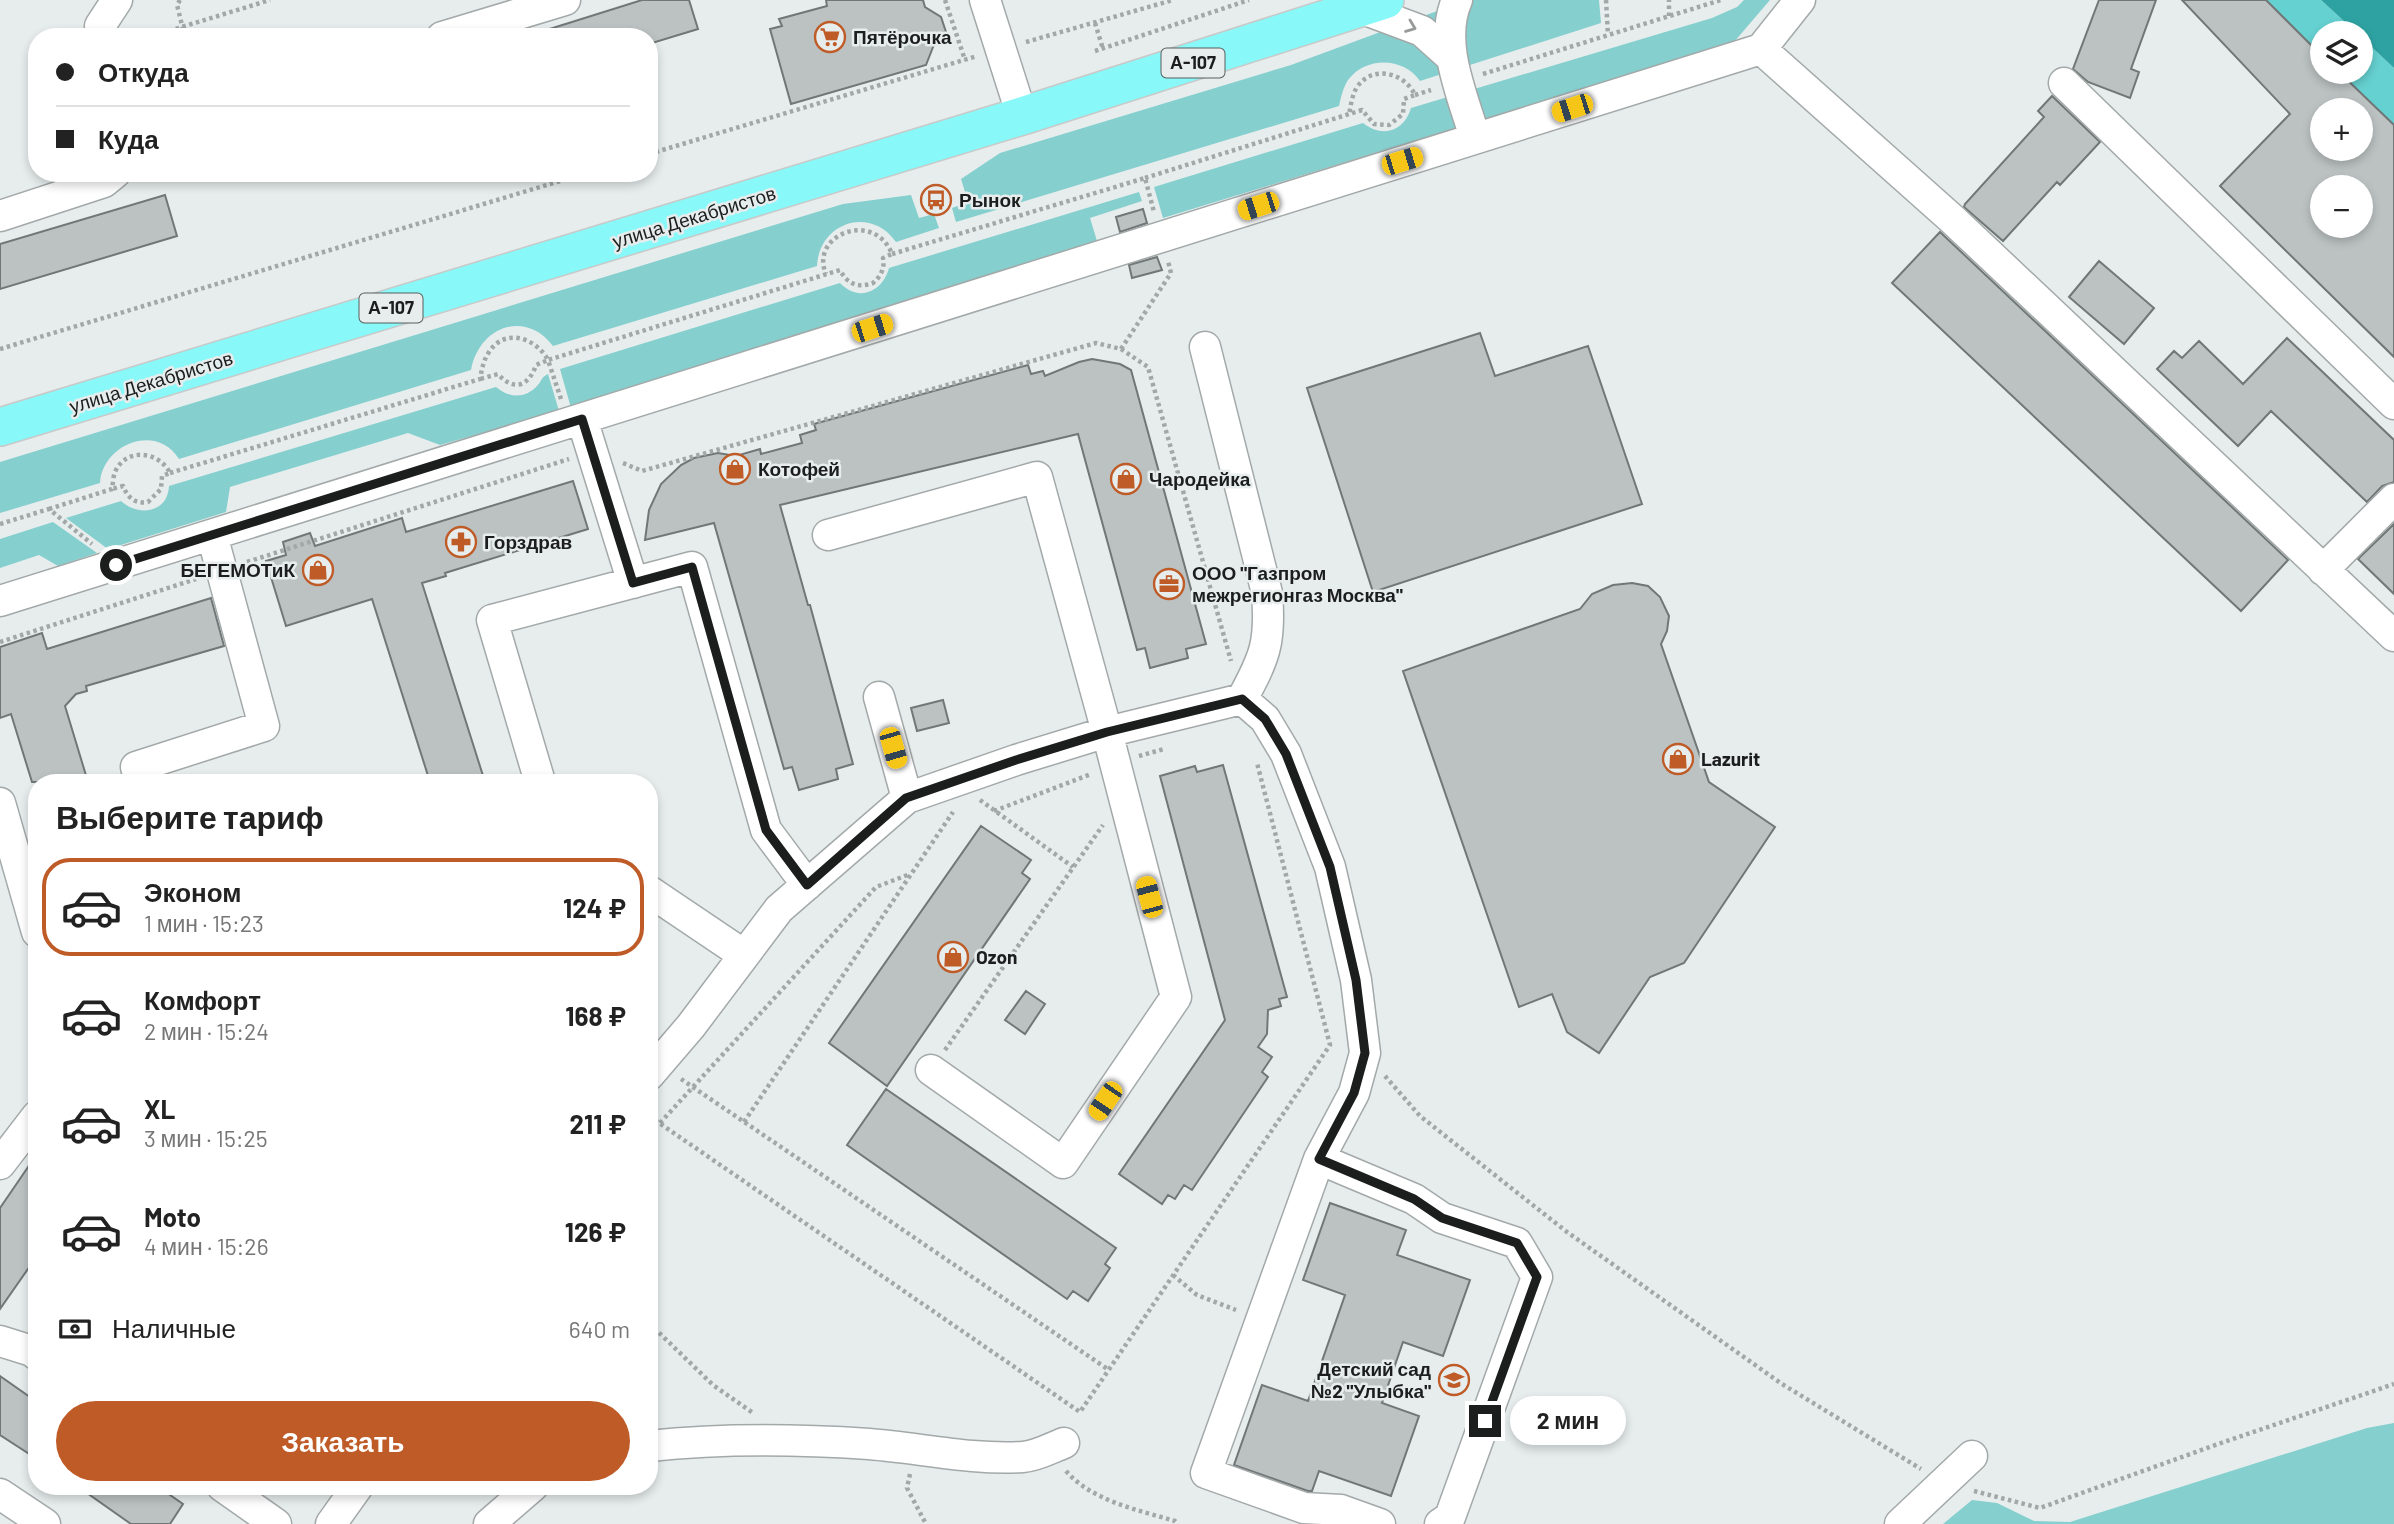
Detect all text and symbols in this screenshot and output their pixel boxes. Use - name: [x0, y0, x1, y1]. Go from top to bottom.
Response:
- one-way arrow: [1404, 18, 1416, 32]
- supermarket icon: Пятёрочка: [813, 20, 847, 54]
- map controls: [2310, 21, 2373, 238]
- button: layers: [2310, 21, 2373, 84]
- place label: Пятёрочка: [853, 25, 952, 48]
- road number: А-107: [1162, 48, 1224, 78]
- text: Откуда: [98, 56, 189, 87]
- car: [1549, 92, 1596, 124]
- button: +: [2310, 98, 2373, 161]
- text: Куда: [98, 123, 159, 154]
- car: [1379, 145, 1426, 177]
- button: −: [2310, 175, 2373, 238]
- street label: улица Декабристов: [609, 181, 778, 252]
- bus stop icon: Рынок: [919, 183, 953, 217]
- place label: Рынок: [959, 188, 1021, 211]
- car: [1235, 190, 1282, 222]
- road number: А-107: [360, 294, 422, 322]
- car: [849, 312, 896, 344]
- street label: улица Декабристов: [66, 346, 235, 417]
- shop icon: Котофей: [718, 452, 752, 486]
- place label: Котофей: [758, 457, 840, 480]
- shop icon: Чародейка: [1109, 462, 1143, 496]
- place label: Чародейка: [1149, 467, 1251, 490]
- pharmacy icon: Горздрав: [444, 525, 478, 559]
- place label: Горздрав: [484, 530, 572, 553]
- route start: [100, 549, 132, 581]
- shop icon: БЕГЕМОТиК: [301, 553, 335, 587]
- place label: БЕГЕМОТиК: [180, 558, 295, 581]
- place label: ООО "Газпром межрегионгаз Москва": [1192, 561, 1403, 606]
- office icon: ООО "Газпром межрегионгаз Москва": [1152, 567, 1186, 601]
- car: [878, 725, 909, 771]
- shop icon: Lazurit: [1661, 742, 1695, 776]
- place label: Lazurit: [1701, 747, 1760, 770]
- text: Выберите тариф: [56, 797, 324, 835]
- car: [1134, 874, 1165, 920]
- icon: car: [60, 876, 123, 939]
- text: Эконом: [144, 876, 242, 907]
- text: 124 ₽: [563, 892, 626, 923]
- text: 1 мин · 15:23: [144, 909, 264, 937]
- shop icon: Ozon: [936, 940, 970, 974]
- place label: Ozon: [976, 945, 1018, 968]
- icon: car: [60, 984, 123, 1047]
- text: Комфорт: [144, 984, 261, 1015]
- text: 168 ₽: [565, 1000, 626, 1031]
- text: 2 мин · 15:24: [144, 1017, 269, 1045]
- car: [1085, 1078, 1126, 1124]
- icon: car: [60, 1092, 123, 1155]
- text: XL: [144, 1093, 175, 1124]
- text: 211 ₽: [570, 1108, 626, 1139]
- text: 3 мин · 15:25: [144, 1124, 268, 1152]
- icon: car: [60, 1200, 123, 1263]
- text: Moto: [144, 1201, 201, 1232]
- text: 126 ₽: [565, 1216, 626, 1247]
- text: 4 мин · 15:26: [144, 1232, 269, 1260]
- icon: cash: [56, 1310, 94, 1348]
- text: Наличные: [112, 1312, 236, 1343]
- text: 640 m: [569, 1315, 630, 1343]
- place label: Детский сад №2 "Улыбка": [1311, 1357, 1431, 1402]
- school or university icon: Детский сад №2 "Улыбка": [1437, 1363, 1471, 1397]
- callout: 2 мин: [1510, 1396, 1625, 1446]
- button: Заказать: [56, 1401, 630, 1481]
- route end: [1469, 1405, 1501, 1437]
- text: 2 мин: [1537, 1406, 1599, 1434]

